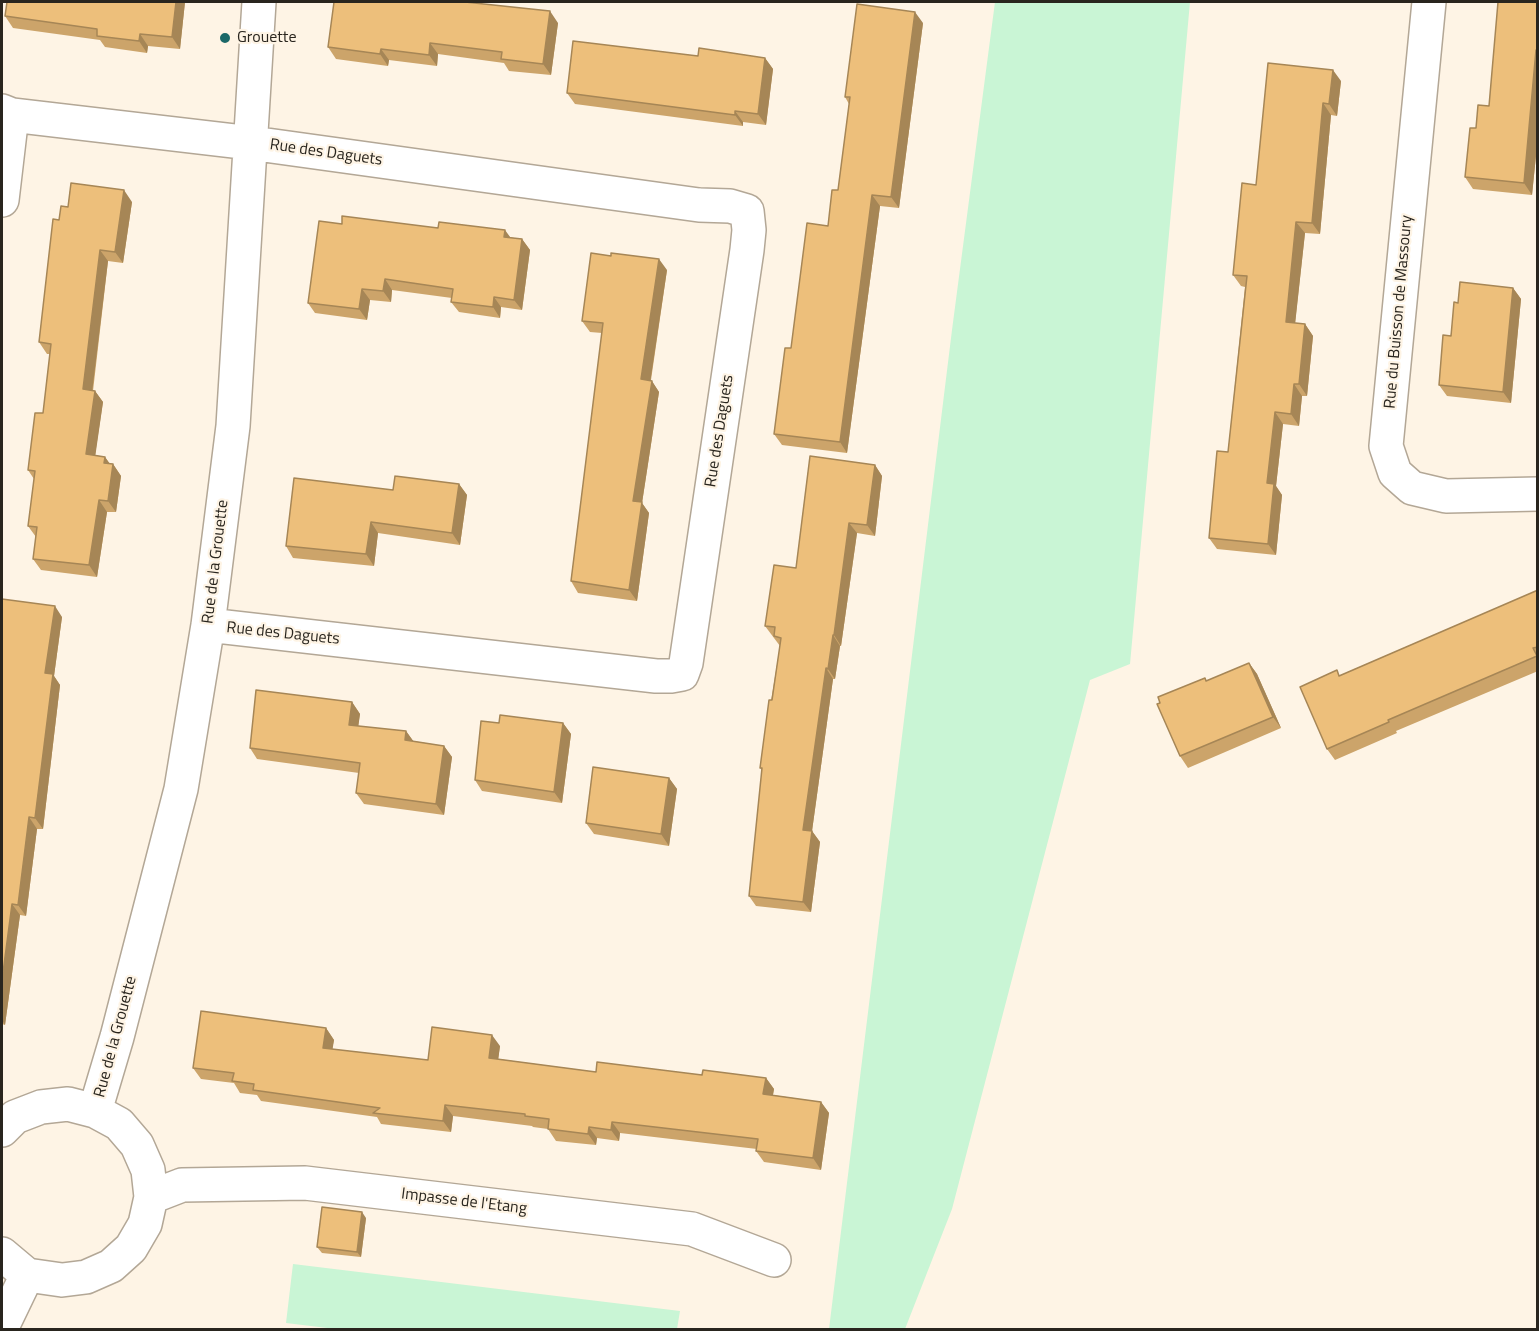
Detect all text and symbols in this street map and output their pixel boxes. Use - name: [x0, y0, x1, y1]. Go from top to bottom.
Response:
- place label: Grouette: [237, 28, 297, 48]
- marker: Grouette: [218, 31, 232, 45]
- street label: Rue des Daguets: [268, 136, 384, 170]
- street label: Rue du Buisson de Massoury: [1381, 214, 1417, 410]
- street label: Rue des Daguets: [702, 373, 738, 489]
- street label: Rue de la Grouette: [199, 499, 233, 625]
- street label: Rue des Daguets: [226, 619, 340, 649]
- street label: Rue de la Grouette: [91, 974, 141, 1100]
- street label: Impasse de l'Etang: [400, 1185, 528, 1219]

